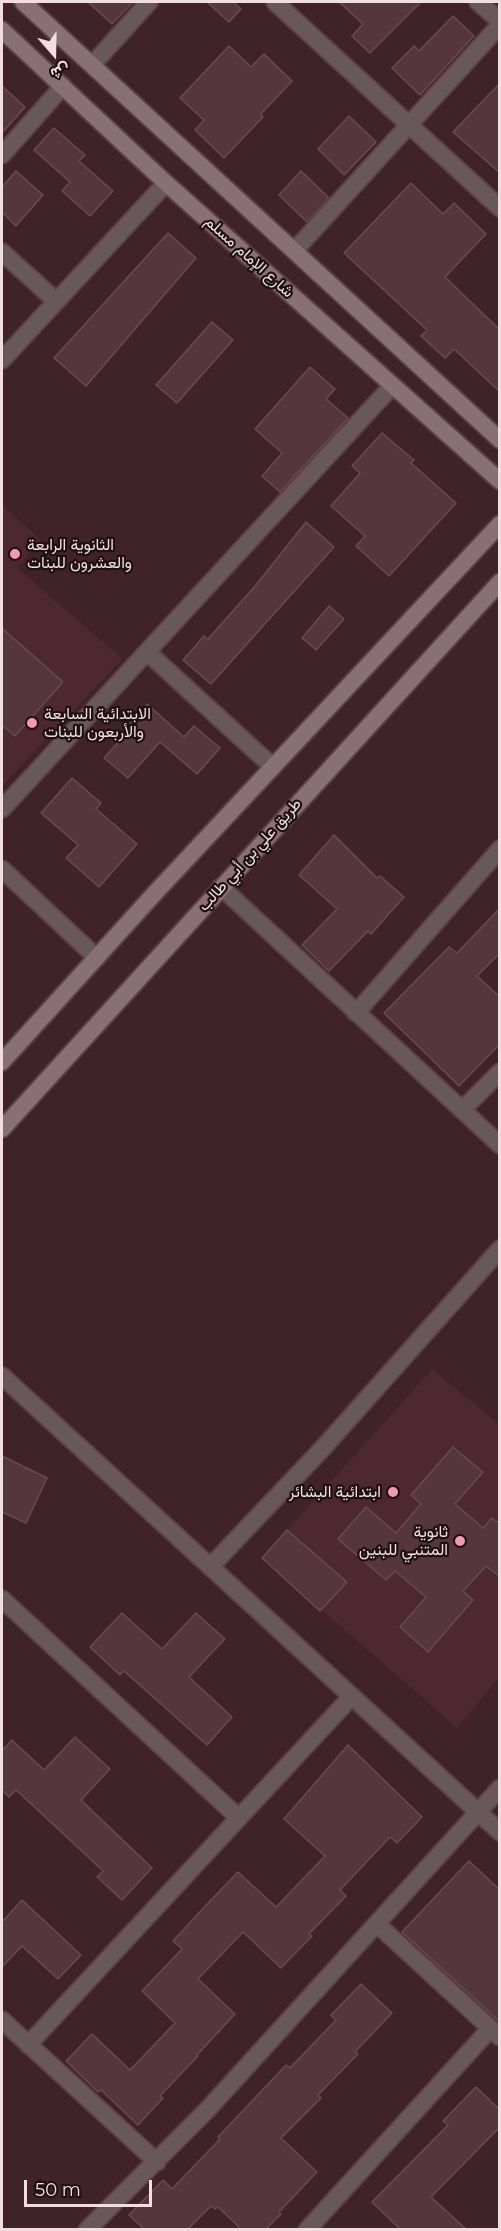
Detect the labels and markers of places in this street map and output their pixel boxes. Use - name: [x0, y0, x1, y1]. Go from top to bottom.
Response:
- place label: الثانوية الرابعة والعشرون للبنات: [27, 535, 132, 573]
- marker: الثانوية الرابعة والعشرون للبنات: [8, 547, 22, 561]
- place label: الابتدائية السابعة والأربعون للبنات: [44, 704, 151, 742]
- marker: الابتدائية السابعة والأربعون للبنات: [25, 716, 39, 730]
- place label: ابتدائية البشائر: [289, 1482, 381, 1502]
- marker: ابتدائية البشائر: [386, 1485, 400, 1499]
- place label: ثانوية المتنبي للبنين: [359, 1522, 448, 1560]
- marker: ثانوية المتنبي للبنين: [453, 1534, 467, 1548]

